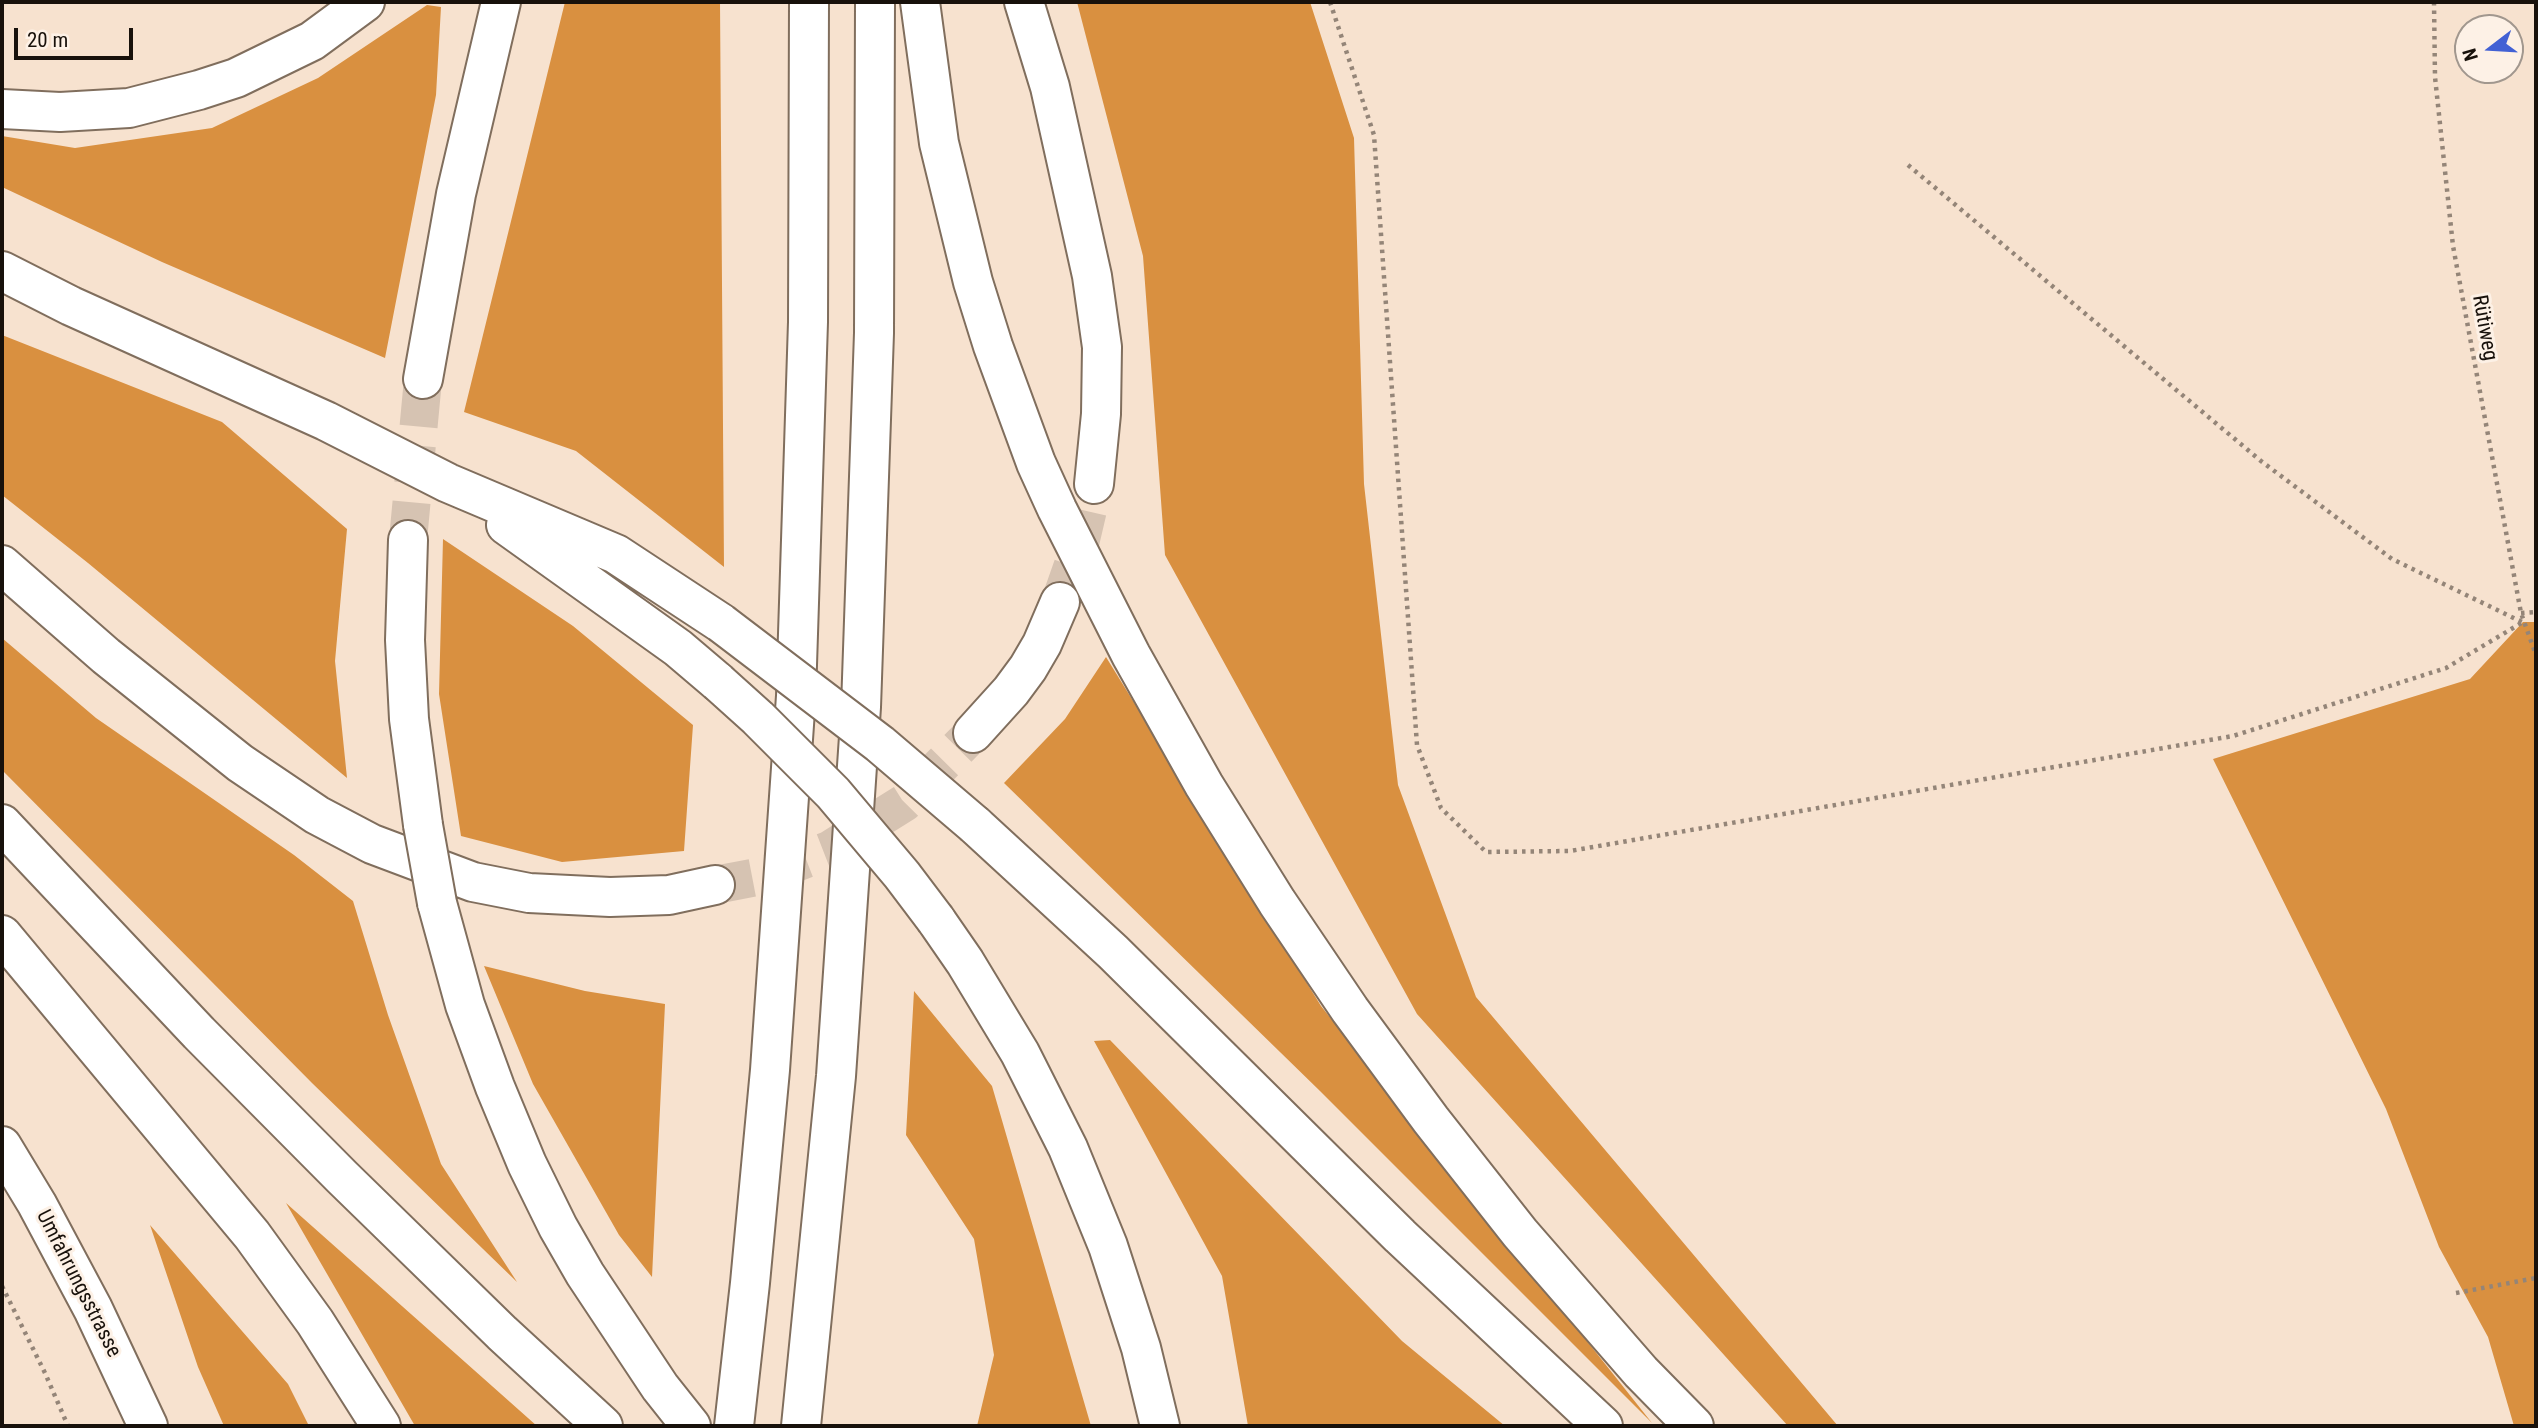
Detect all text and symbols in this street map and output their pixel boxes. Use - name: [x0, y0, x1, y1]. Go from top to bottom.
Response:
- scale bar: [18, 14, 136, 58]
- north arrow: [2454, 14, 2524, 84]
- text: 20 m: [27, 28, 68, 52]
- text: N: [2458, 46, 2483, 64]
- street label: Rütiweg: [2466, 293, 2502, 363]
- street label: Umfahrungsstrasse: [30, 1206, 126, 1362]

